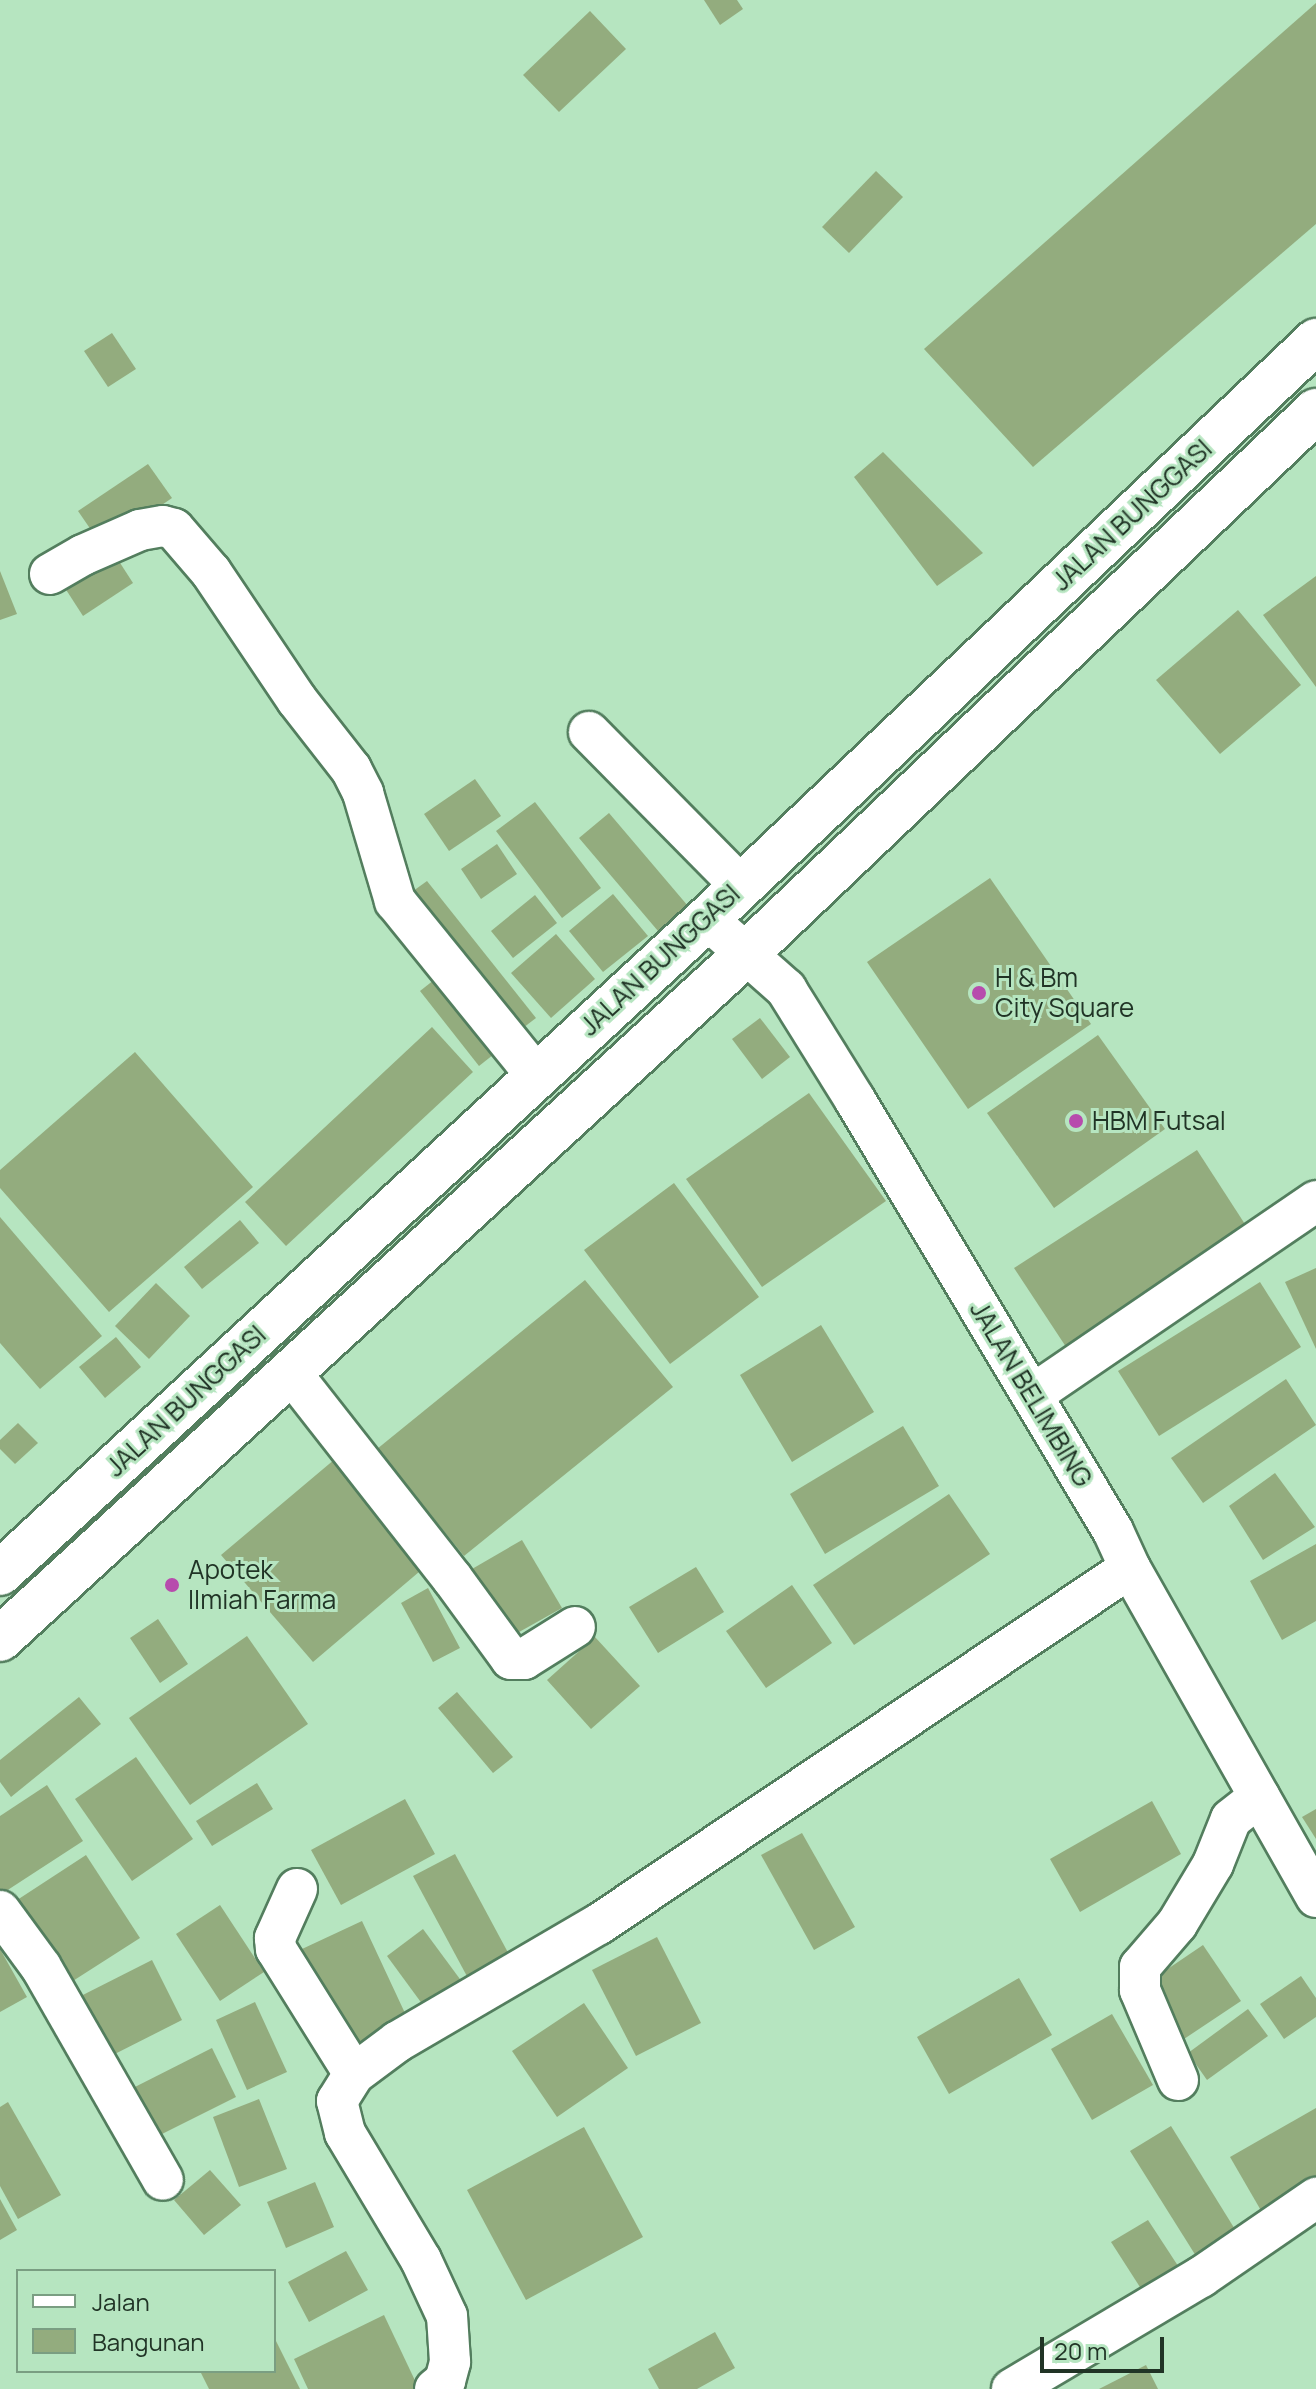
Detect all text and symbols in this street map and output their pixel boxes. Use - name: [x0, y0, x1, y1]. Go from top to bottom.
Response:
- street label: JALAN BUNGGASI: [1046, 433, 1218, 597]
- street label: JALAN BUNGGASI: [574, 878, 746, 1042]
- place label: H & Bm City Square: [995, 962, 1134, 1024]
- marker: H & Bm City Square: [970, 984, 988, 1002]
- place label: HBM Futsal: [1092, 1105, 1226, 1137]
- marker: HBM Futsal: [1067, 1112, 1085, 1130]
- street label: JALAN BELIMBING: [963, 1296, 1099, 1492]
- street label: JALAN BUNGGASI: [100, 1319, 272, 1483]
- place label: Apotek Ilmiah Farma: [188, 1554, 336, 1616]
- marker: Apotek Ilmiah Farma: [163, 1576, 181, 1594]
- legend: [16, 2269, 276, 2373]
- text: Jalan: [92, 2285, 150, 2318]
- scale bar: [1044, 2321, 1168, 2371]
- text: Bangunan: [92, 2325, 205, 2358]
- text: 20 m: [1054, 2334, 1107, 2367]

